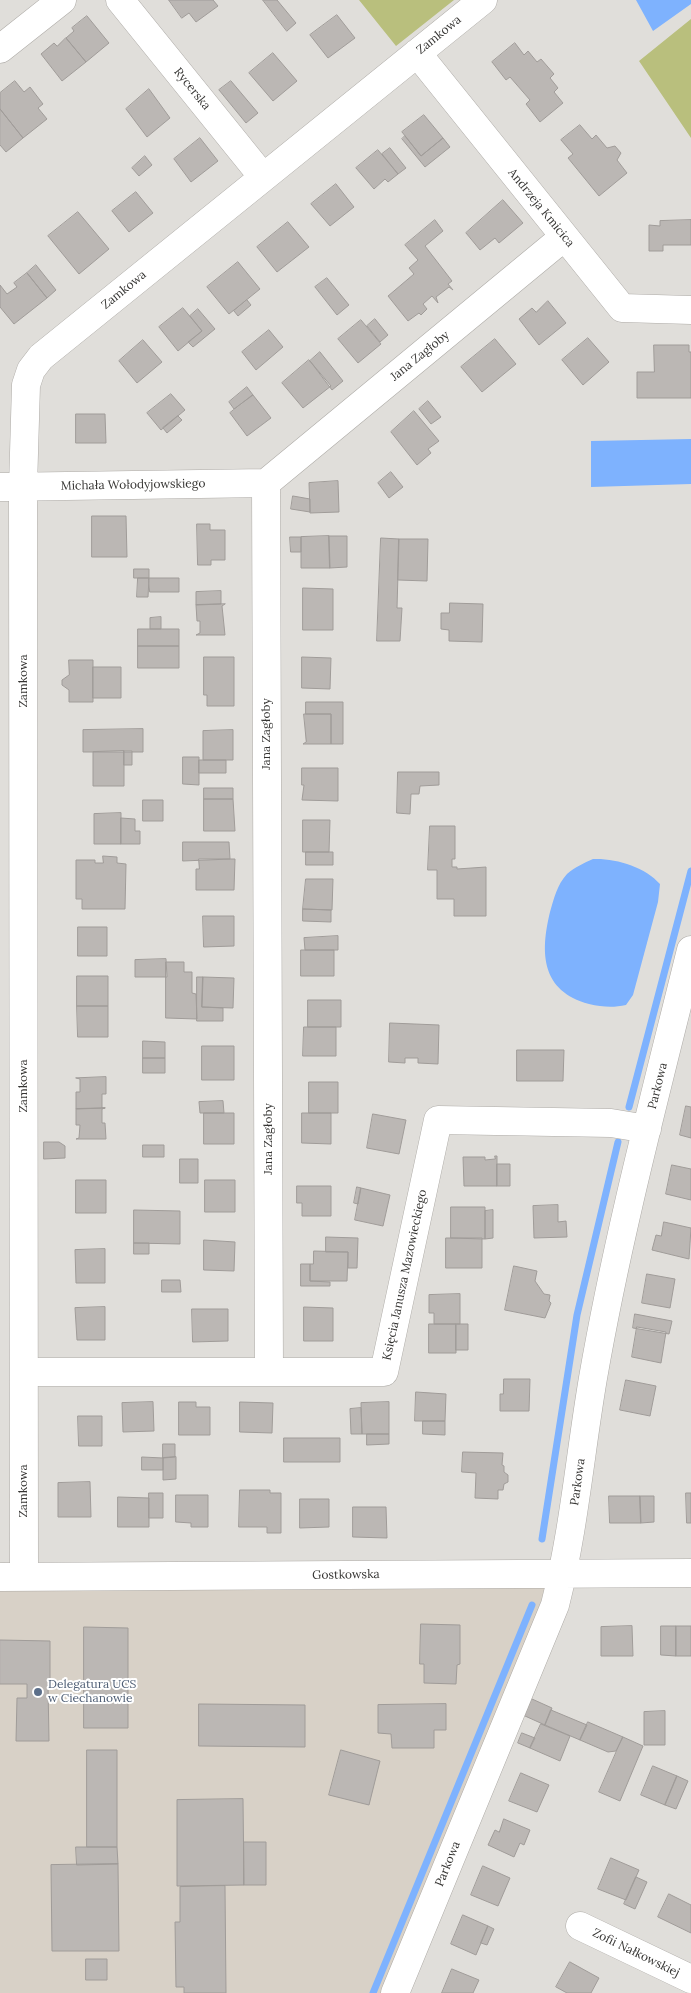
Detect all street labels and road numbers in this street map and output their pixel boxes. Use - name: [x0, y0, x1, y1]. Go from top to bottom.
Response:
- street label: Zamkowa: [414, 13, 464, 57]
- street label: Rycerska: [171, 65, 213, 113]
- street label: Andrzeja Kmicica: [505, 166, 577, 250]
- street label: Zamkowa: [99, 268, 149, 312]
- street label: Jana Zagłoby: [388, 328, 452, 384]
- street label: Michała Wołodyjowskiego: [60, 477, 206, 493]
- street label: Zamkowa: [17, 654, 31, 708]
- street label: Jana Zagłoby: [260, 698, 274, 770]
- street label: Zamkowa: [17, 1059, 31, 1113]
- street label: Parkowa: [645, 1061, 671, 1111]
- street label: Jana Zagłoby: [262, 1103, 276, 1175]
- street label: Księcia Janusza Mazowieckiego: [380, 1188, 430, 1362]
- street label: Parkowa: [568, 1457, 588, 1507]
- street label: Zamkowa: [17, 1464, 31, 1518]
- street label: Gostkowska: [312, 1567, 380, 1583]
- street label: Parkowa: [432, 1839, 464, 1889]
- street label: Zofii Nałkowskiej: [590, 1926, 682, 1980]

